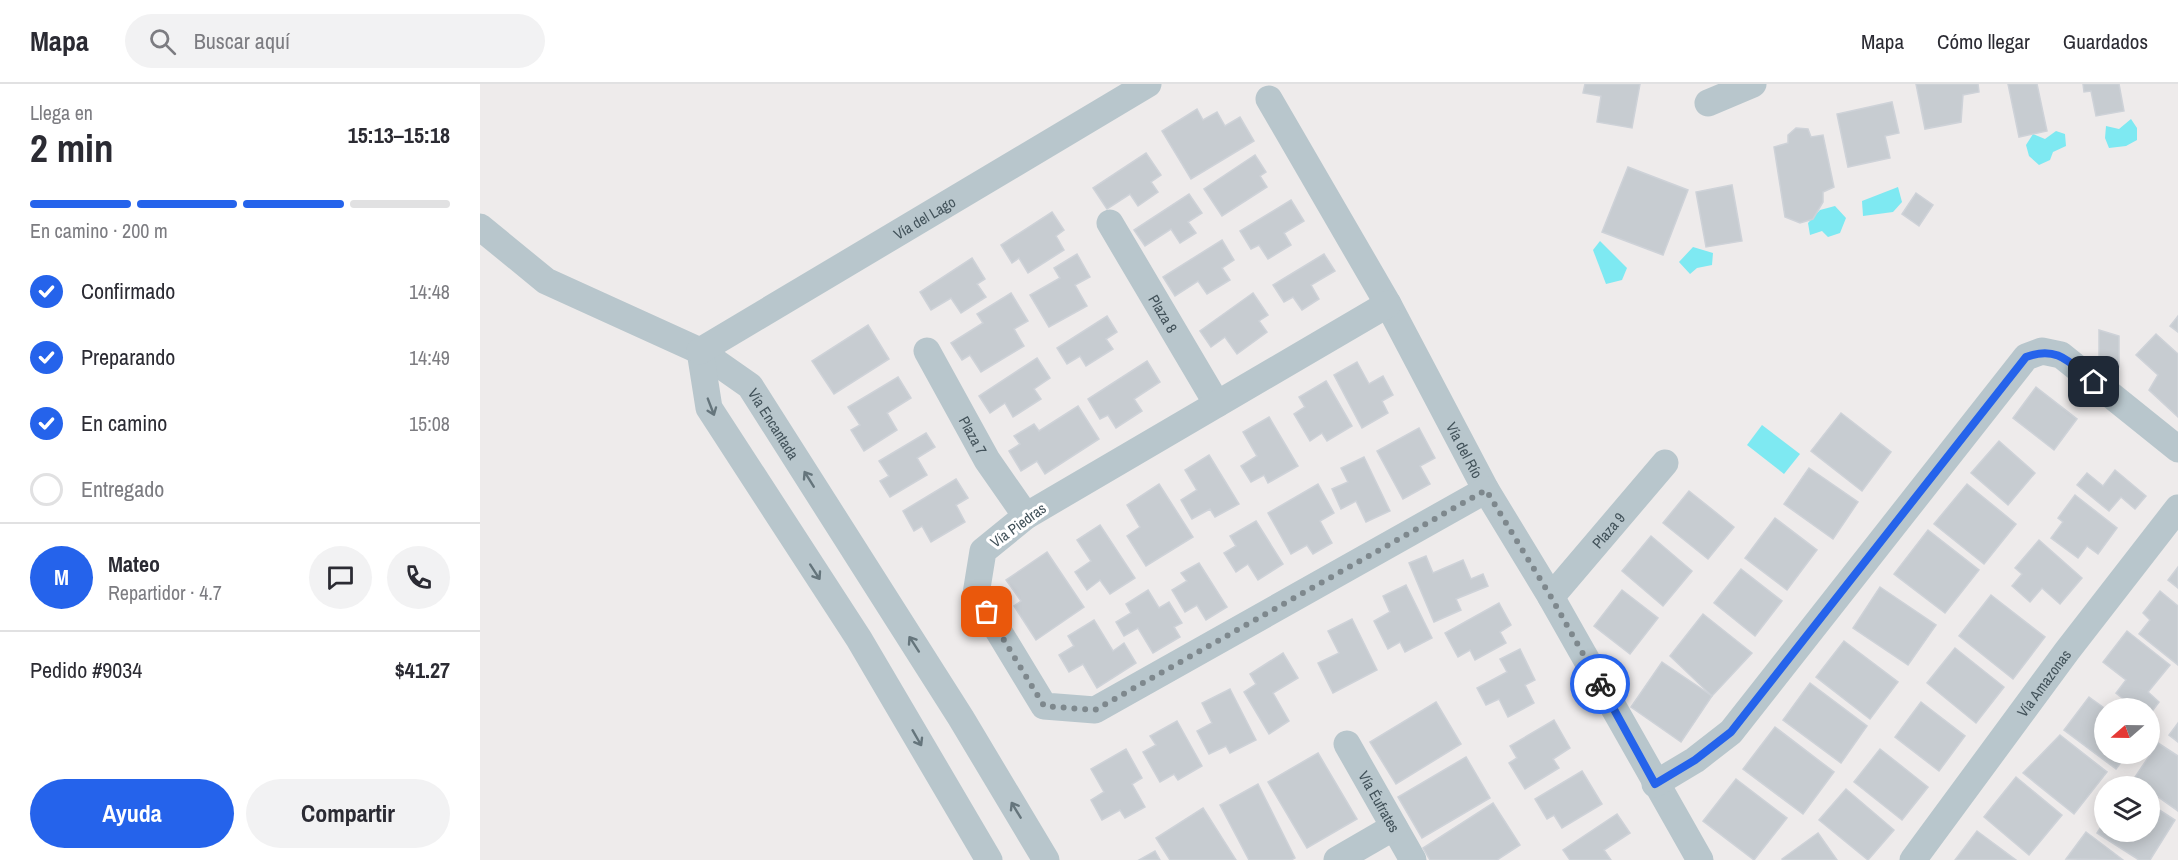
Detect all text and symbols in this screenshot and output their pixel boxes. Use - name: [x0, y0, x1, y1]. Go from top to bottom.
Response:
- search box: [125, 14, 545, 68]
- text: Mapa: [30, 22, 89, 60]
- icon: search: [146, 25, 179, 58]
- text: Buscar aquí: [194, 26, 290, 56]
- text: Mapa: [1861, 27, 1904, 56]
- text: Cómo llegar: [1937, 27, 2030, 56]
- text: Guardados: [2063, 27, 2148, 56]
- text: Llega en: [30, 99, 93, 126]
- text: 15:13–15:18: [348, 120, 450, 150]
- text: 2 min: [30, 122, 114, 174]
- street label: Vía del Lago: [889, 191, 959, 244]
- text: En camino · 200 m: [30, 217, 168, 244]
- icon: check: [30, 275, 63, 308]
- text: Confirmado: [81, 276, 175, 306]
- text: 14:48: [409, 278, 450, 305]
- street label: Plaza 8: [1144, 290, 1183, 337]
- icon: check: [30, 341, 63, 374]
- text: Preparando: [81, 342, 175, 372]
- text: 14:49: [409, 344, 450, 371]
- pin: [2068, 356, 2119, 407]
- icon: home: [2077, 365, 2110, 398]
- street label: Vía Encantada: [743, 384, 804, 463]
- one-way arrow: [707, 398, 718, 416]
- icon: check: [30, 407, 63, 440]
- text: En camino: [81, 408, 167, 438]
- text: 15:08: [409, 410, 450, 437]
- street label: Plaza 7: [954, 412, 992, 458]
- street label: Vía del Río: [1441, 418, 1488, 482]
- one-way arrow: [803, 472, 815, 488]
- text: Entregado: [81, 474, 164, 504]
- street label: Vía Piedras: [986, 498, 1050, 552]
- street label: Plaza 9: [1587, 507, 1629, 552]
- button: chat: [309, 546, 372, 609]
- button: phone: [387, 546, 450, 609]
- text: Mateo: [108, 549, 160, 579]
- text: M: [54, 562, 69, 592]
- one-way arrow: [810, 563, 822, 580]
- text: Repartidor · 4.7: [108, 579, 222, 606]
- pin: [961, 586, 1012, 637]
- icon: bag: [970, 595, 1003, 628]
- one-way arrow: [908, 636, 920, 653]
- street label: Vía Amazonas: [2012, 645, 2075, 721]
- courier: [1570, 654, 1630, 714]
- text: Pedido #9034: [30, 655, 142, 685]
- text: $41.27: [395, 655, 450, 685]
- icon: bike: [1584, 668, 1617, 701]
- north arrow: [2094, 698, 2160, 764]
- map controls: [2094, 698, 2160, 842]
- one-way arrow: [911, 729, 923, 746]
- street label: Vía Éufrates: [1354, 767, 1405, 836]
- button: layers: [2094, 776, 2160, 842]
- button: Ayuda: [30, 779, 234, 848]
- button: Compartir: [246, 779, 450, 848]
- one-way arrow: [1010, 802, 1022, 819]

